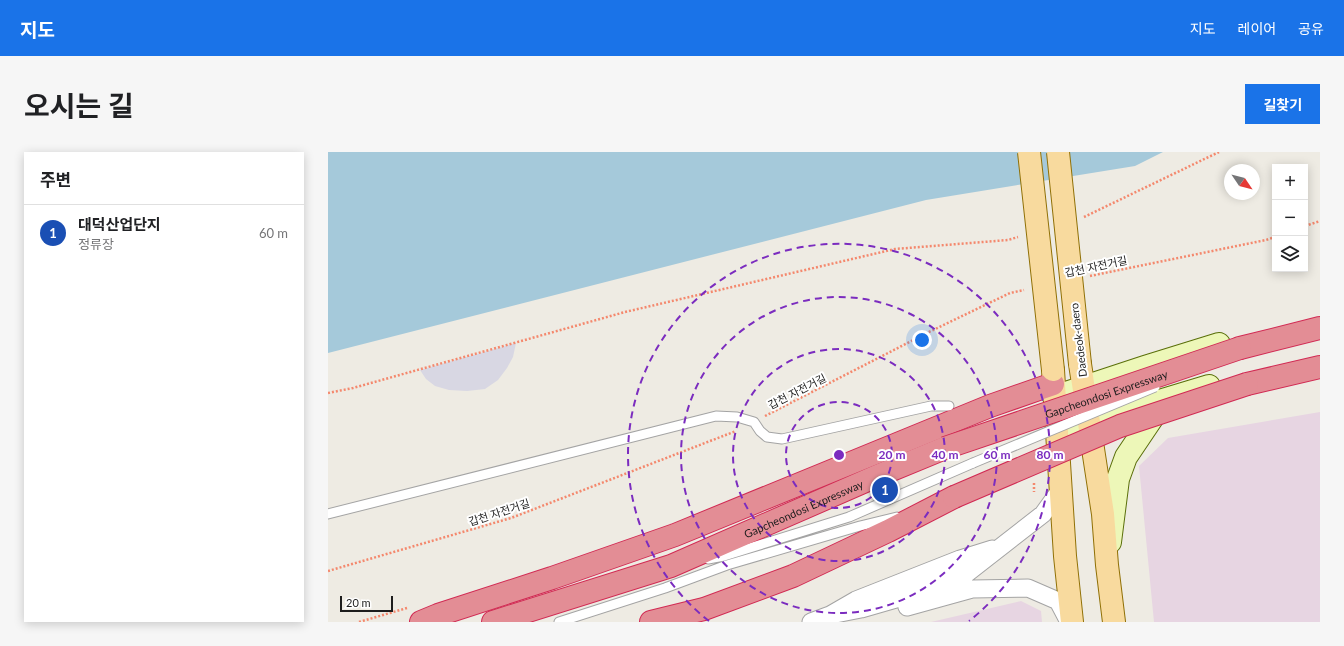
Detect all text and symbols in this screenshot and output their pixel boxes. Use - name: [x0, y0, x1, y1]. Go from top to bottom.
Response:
- text: 지도: [20, 18, 55, 41]
- text: 지도: [1190, 20, 1216, 37]
- text: 레이어: [1238, 20, 1276, 37]
- text: 공유: [1298, 20, 1324, 37]
- button: 길찾기: [1245, 84, 1320, 124]
- text: 오시는 길: [24, 88, 134, 122]
- north arrow: [1224, 164, 1260, 200]
- map controls: [1272, 164, 1308, 272]
- button: +: [1272, 164, 1308, 200]
- text: 주변: [40, 169, 71, 190]
- button: −: [1272, 200, 1308, 236]
- text: 대덕산업단지: [78, 215, 161, 233]
- text: 1: [49, 225, 57, 241]
- text: 60 m: [259, 225, 288, 241]
- text: 정류장: [78, 236, 114, 252]
- button: layers: [1272, 236, 1308, 272]
- street label: 갑천 자전거길: [1064, 253, 1128, 279]
- street label: Daedeok-daero: [1067, 302, 1089, 378]
- your location: [912, 330, 932, 350]
- street label: Gapcheondosi Expressway: [1043, 367, 1169, 420]
- street label: 갑천 자전거길: [766, 371, 828, 411]
- text: 20 m: [879, 447, 905, 462]
- text: 40 m: [932, 447, 958, 462]
- text: 60 m: [984, 447, 1010, 462]
- text: 80 m: [1037, 447, 1063, 462]
- centre of rings: [832, 448, 846, 462]
- pin: 1: [872, 475, 898, 505]
- street label: Gapcheondosi Expressway: [742, 476, 865, 540]
- street label: 갑천 자전거길: [467, 496, 531, 528]
- scale bar: [340, 594, 393, 613]
- text: 20 m: [346, 596, 371, 609]

